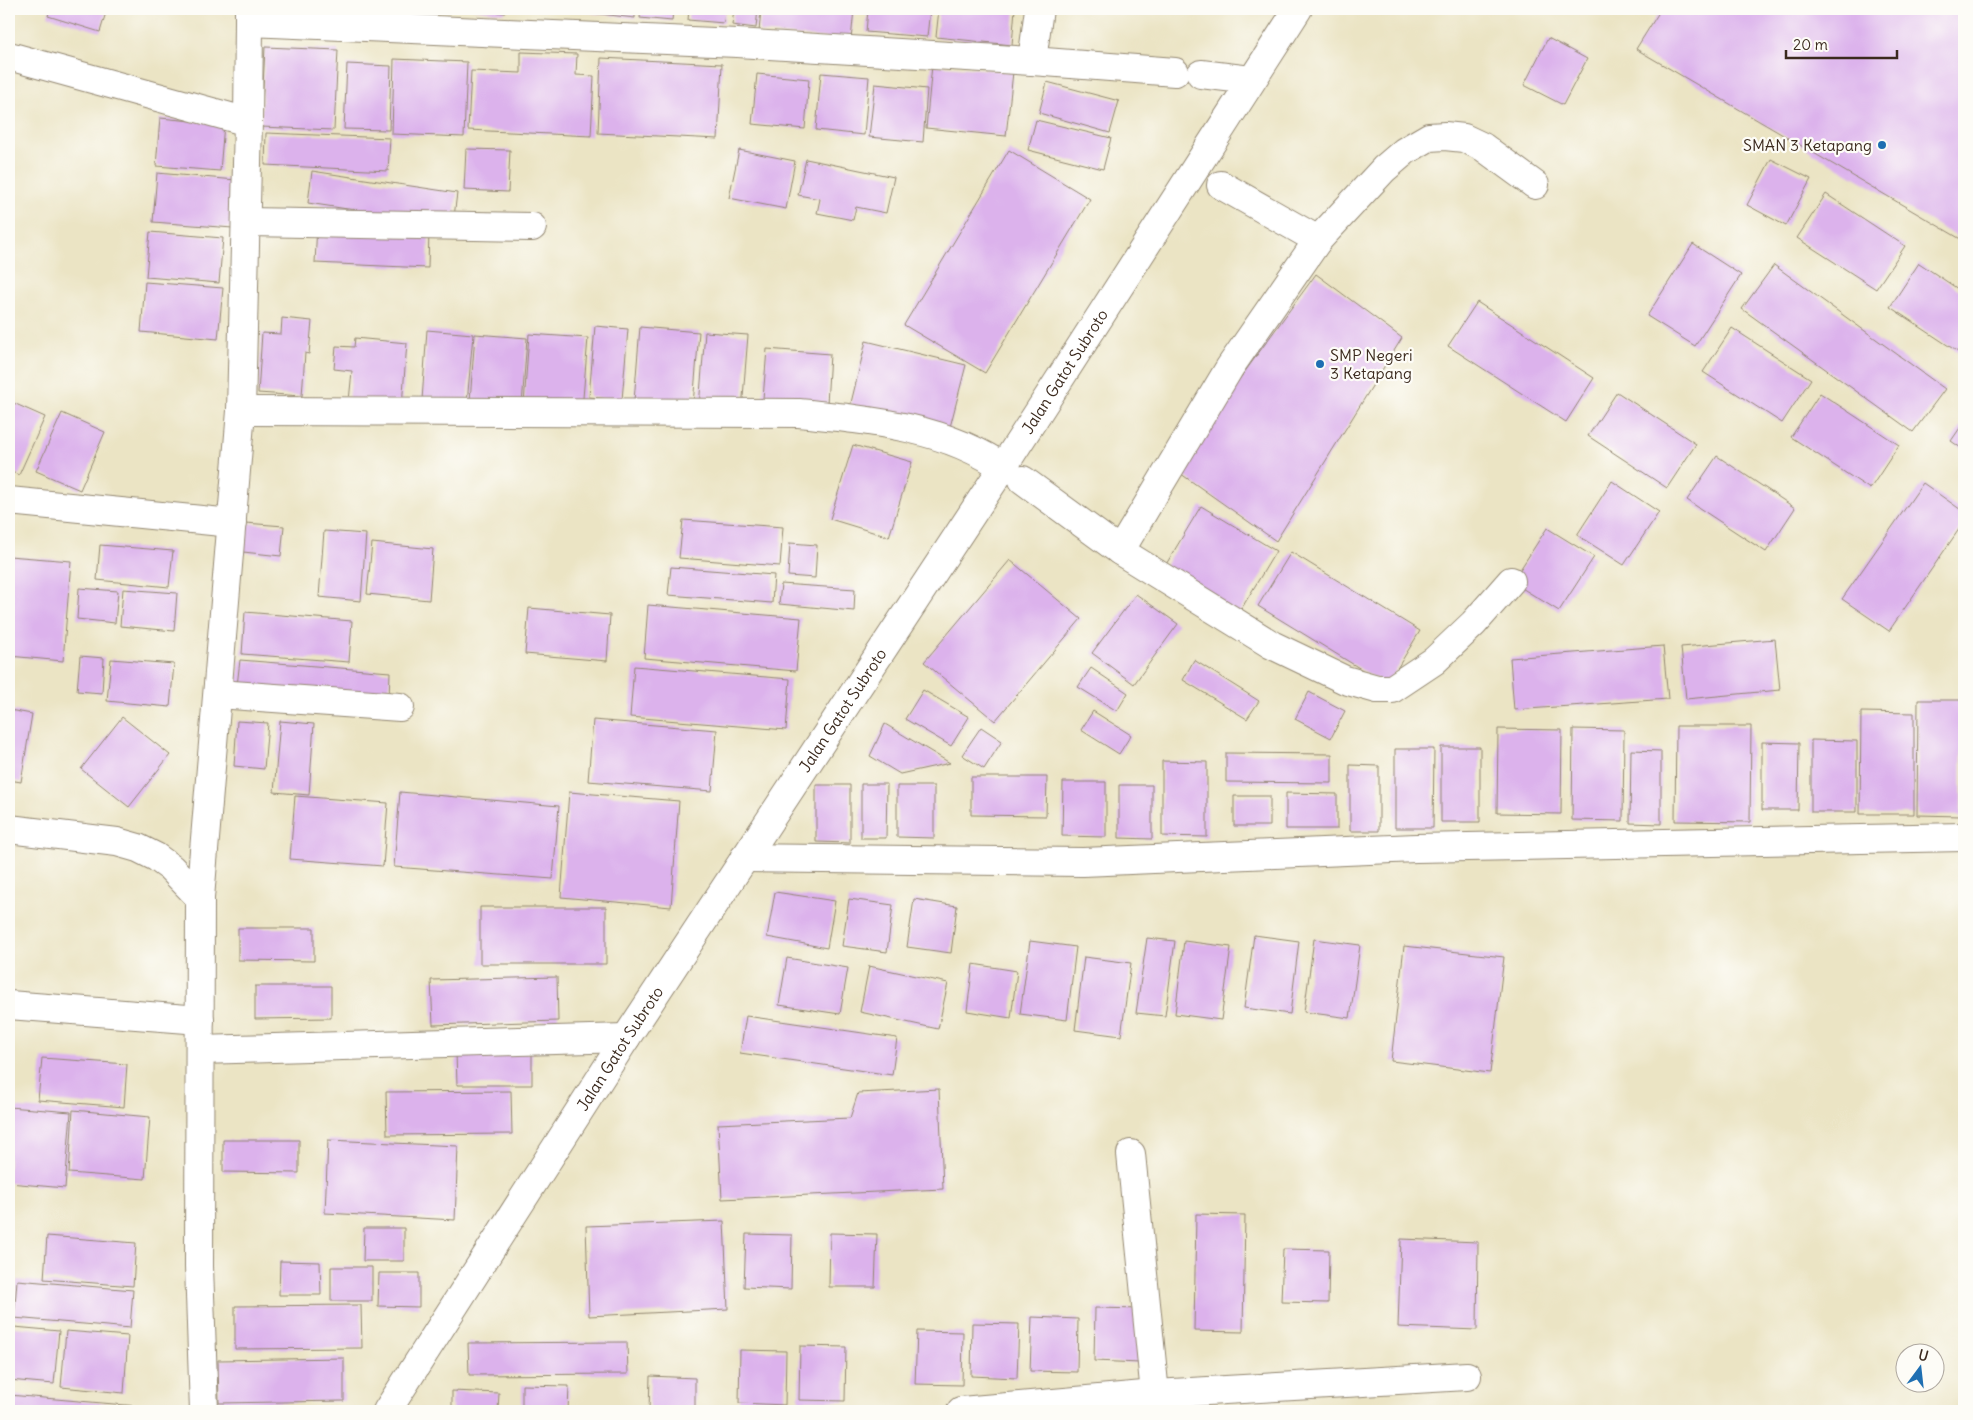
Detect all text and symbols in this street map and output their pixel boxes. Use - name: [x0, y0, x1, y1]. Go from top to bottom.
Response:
- scale bar: [1786, 28, 1897, 60]
- text: 20 m: [1793, 35, 1828, 54]
- place label: SMAN 3 Ketapang: [1743, 135, 1872, 155]
- marker: SMAN 3 Ketapang: [1876, 139, 1888, 151]
- street label: Jalan Gatot Subroto: [1017, 305, 1112, 437]
- place label: SMP Negeri 3 Ketapang: [1330, 345, 1413, 383]
- marker: SMP Negeri 3 Ketapang: [1314, 358, 1326, 370]
- street label: Jalan Gatot Subroto: [794, 644, 891, 776]
- street label: Jalan Gatot Subroto: [572, 982, 667, 1114]
- north arrow: [1896, 1342, 1946, 1392]
- text: U: [1916, 1346, 1930, 1365]

